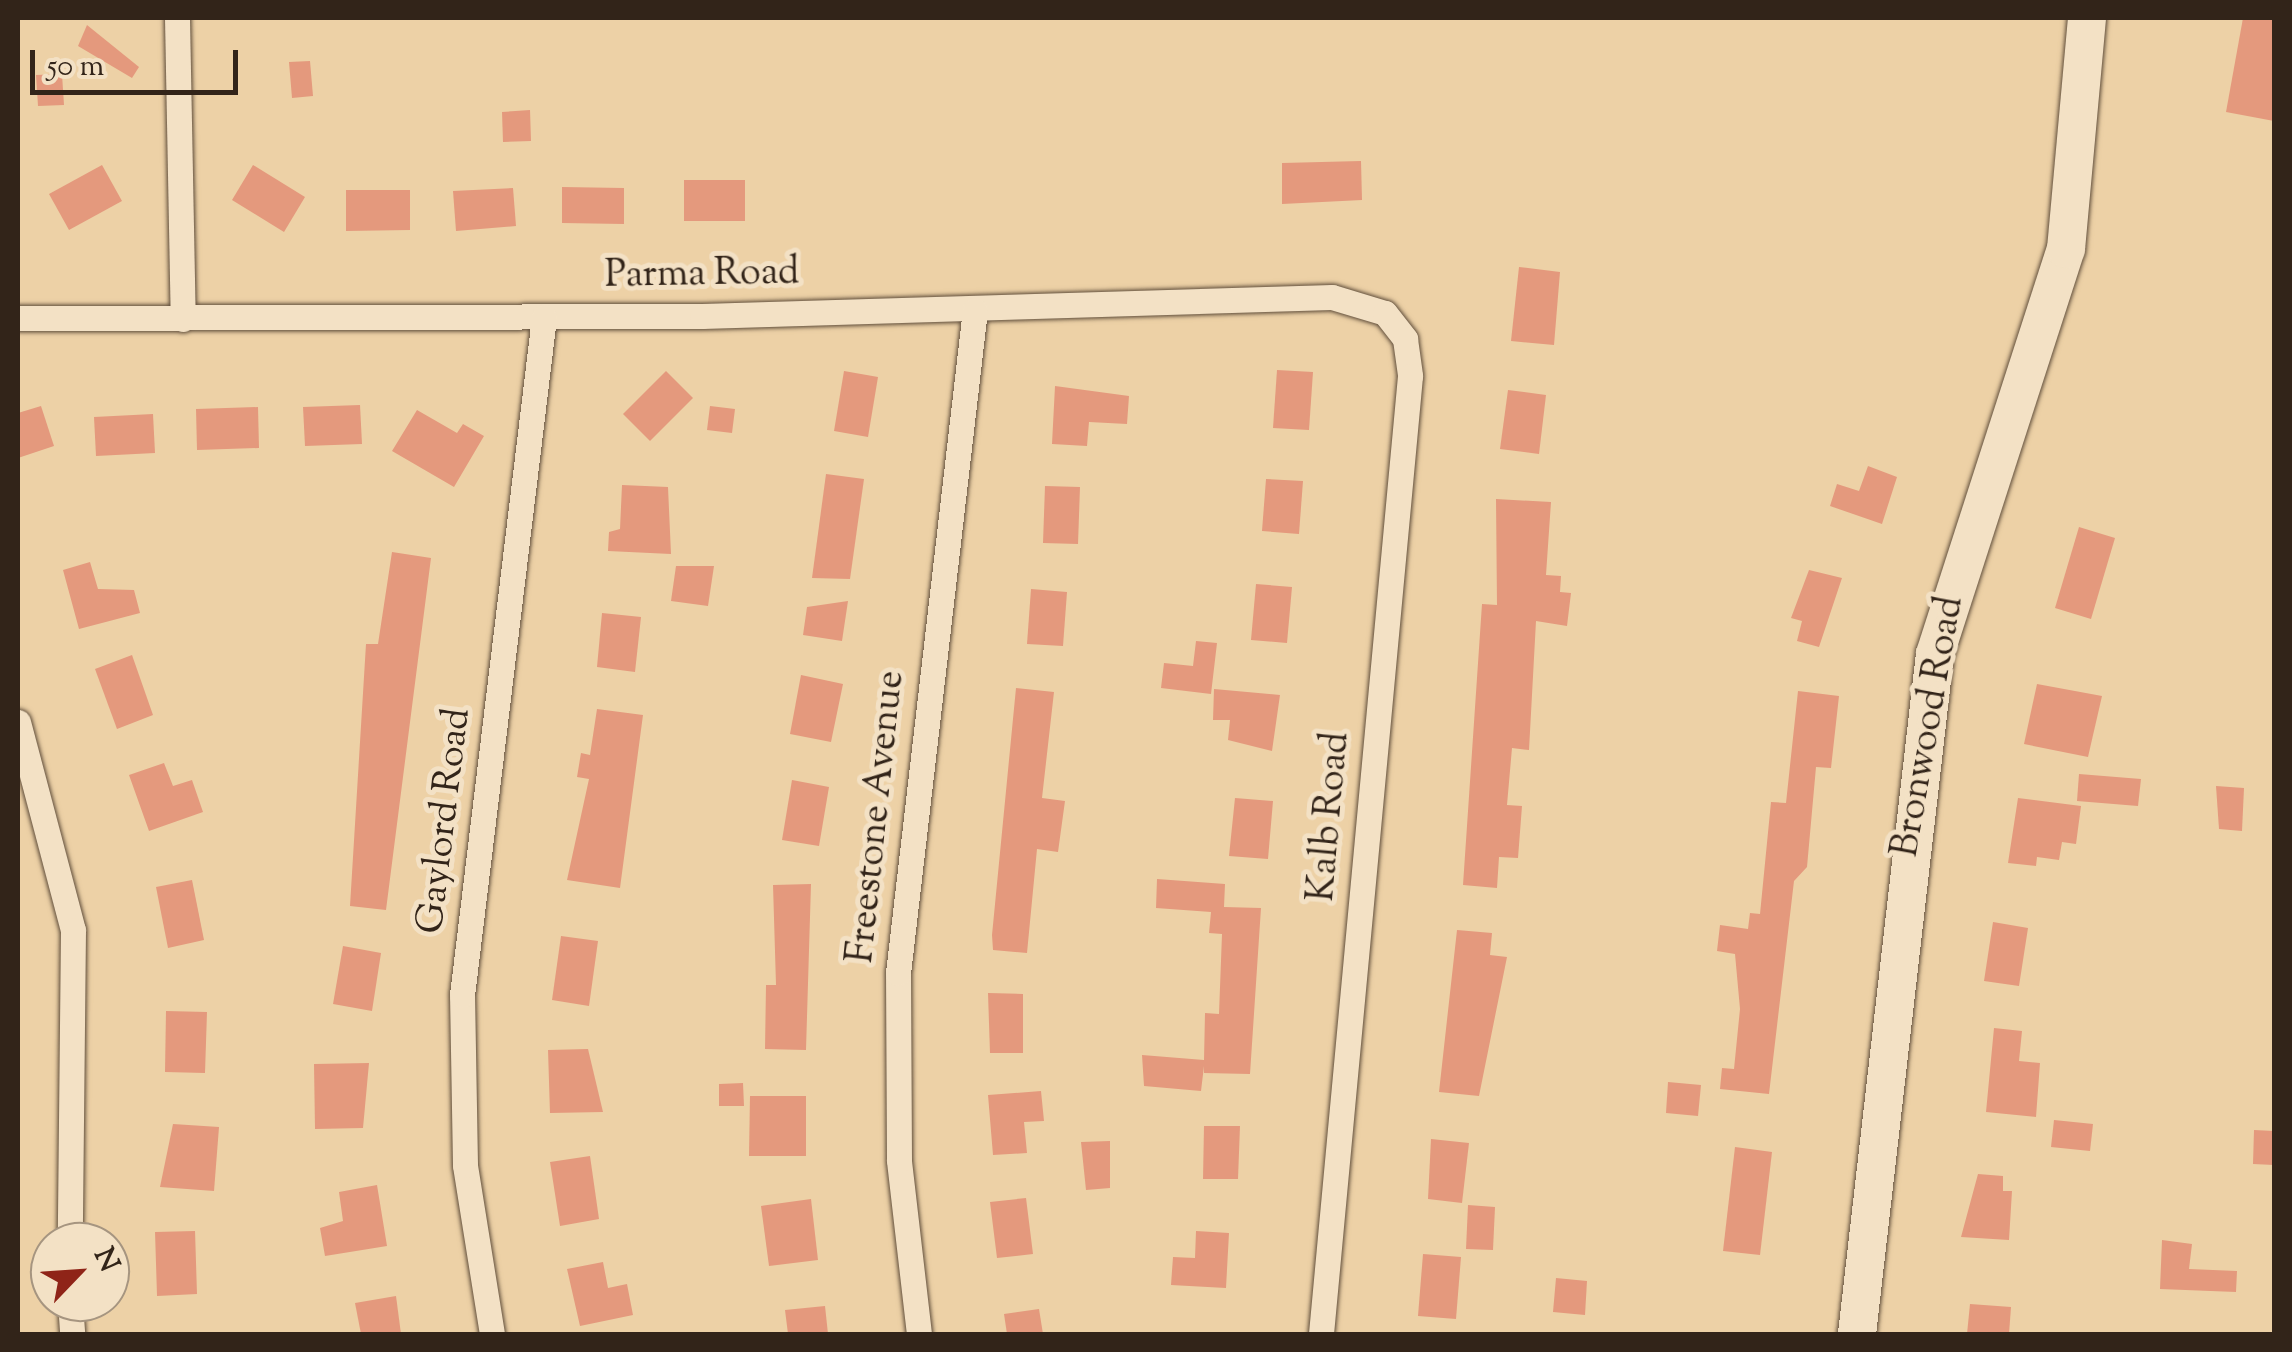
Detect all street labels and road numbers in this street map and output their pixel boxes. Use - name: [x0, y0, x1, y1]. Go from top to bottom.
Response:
- street label: Parma Road: [604, 252, 800, 300]
- street label: Bronwood Road: [1885, 593, 1975, 861]
- street label: Freestone Avenue: [840, 669, 916, 965]
- street label: Gaylord Road: [410, 706, 482, 936]
- street label: Kalb Road: [1301, 730, 1361, 904]

